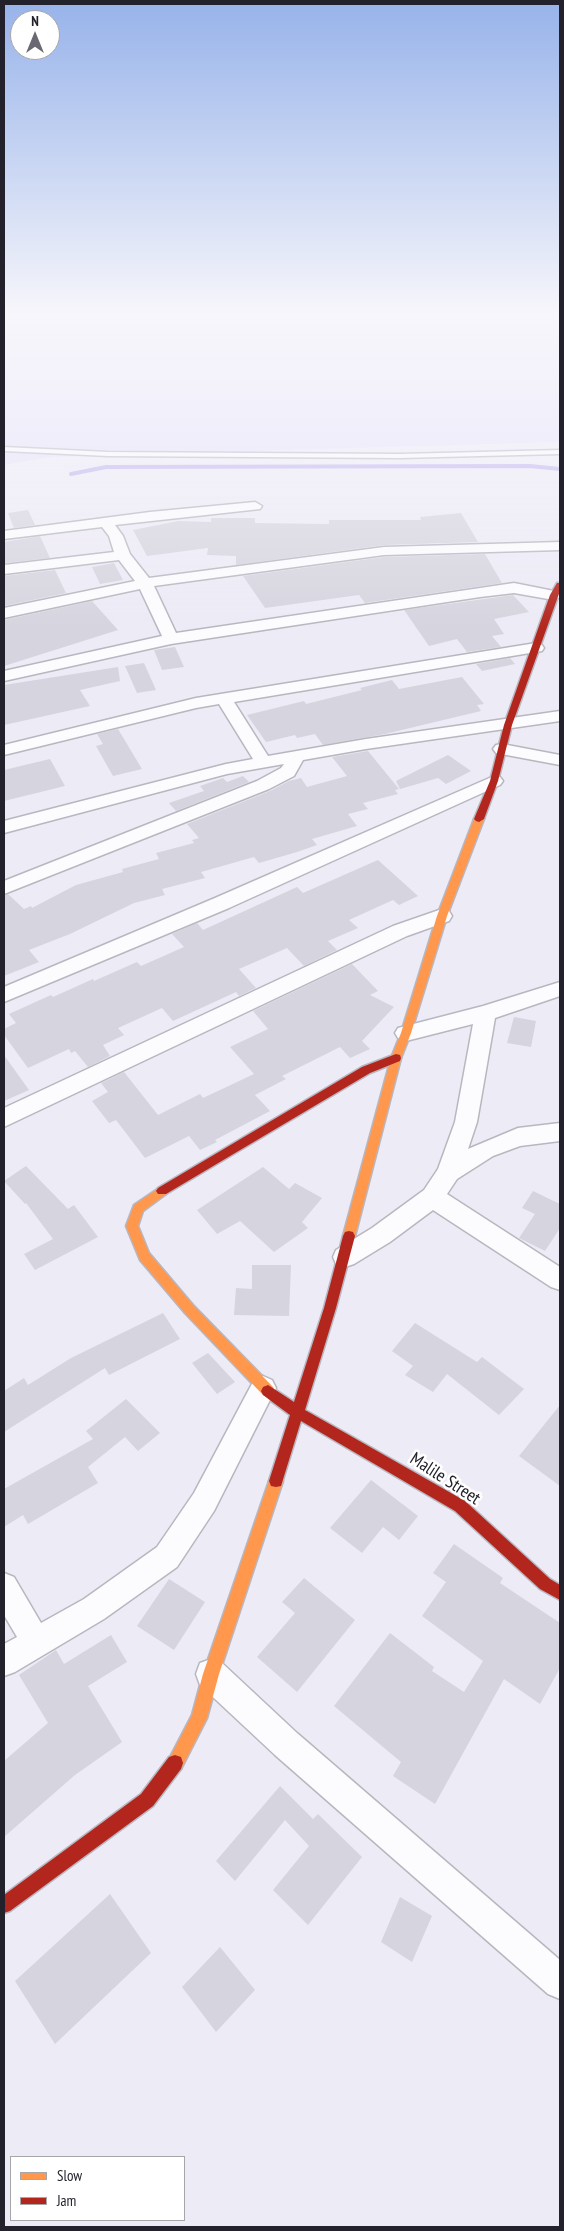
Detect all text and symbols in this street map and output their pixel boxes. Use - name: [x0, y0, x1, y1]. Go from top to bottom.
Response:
- north arrow: [10, 10, 60, 60]
- text: N: [31, 12, 39, 30]
- street label: Malile Street: [406, 1448, 484, 1510]
- legend: [10, 2156, 185, 2221]
- text: Slow: [57, 2166, 82, 2185]
- text: Jam: [57, 2191, 76, 2210]

